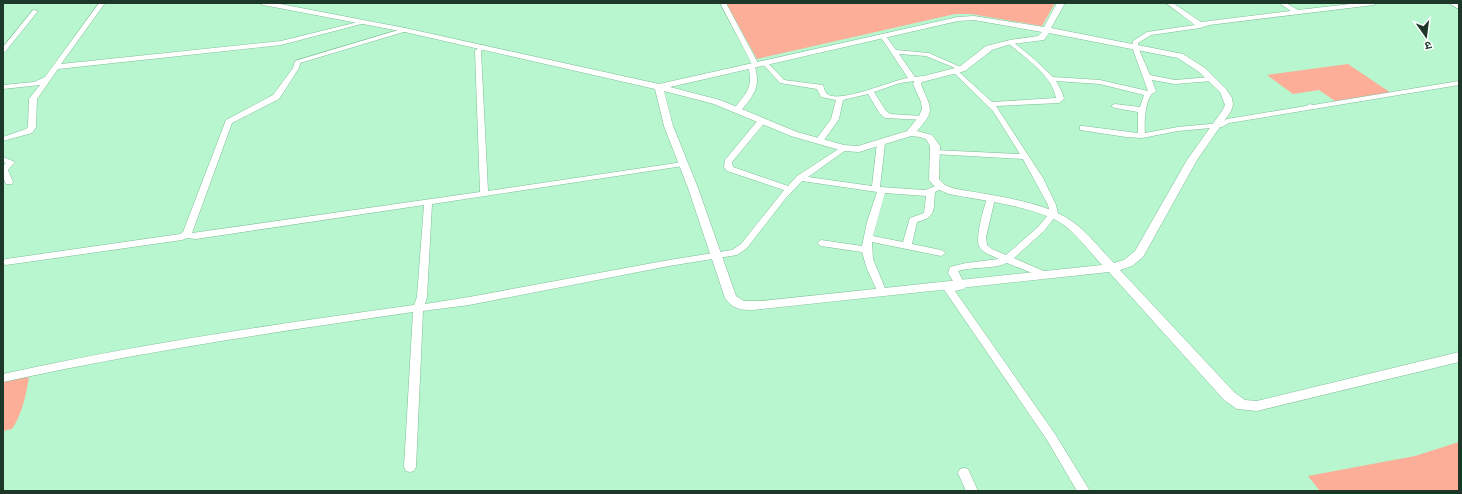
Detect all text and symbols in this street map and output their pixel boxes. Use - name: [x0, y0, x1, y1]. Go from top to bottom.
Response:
- north arrow: [1406, 16, 1446, 56]
- text: उ: [1423, 38, 1433, 53]

